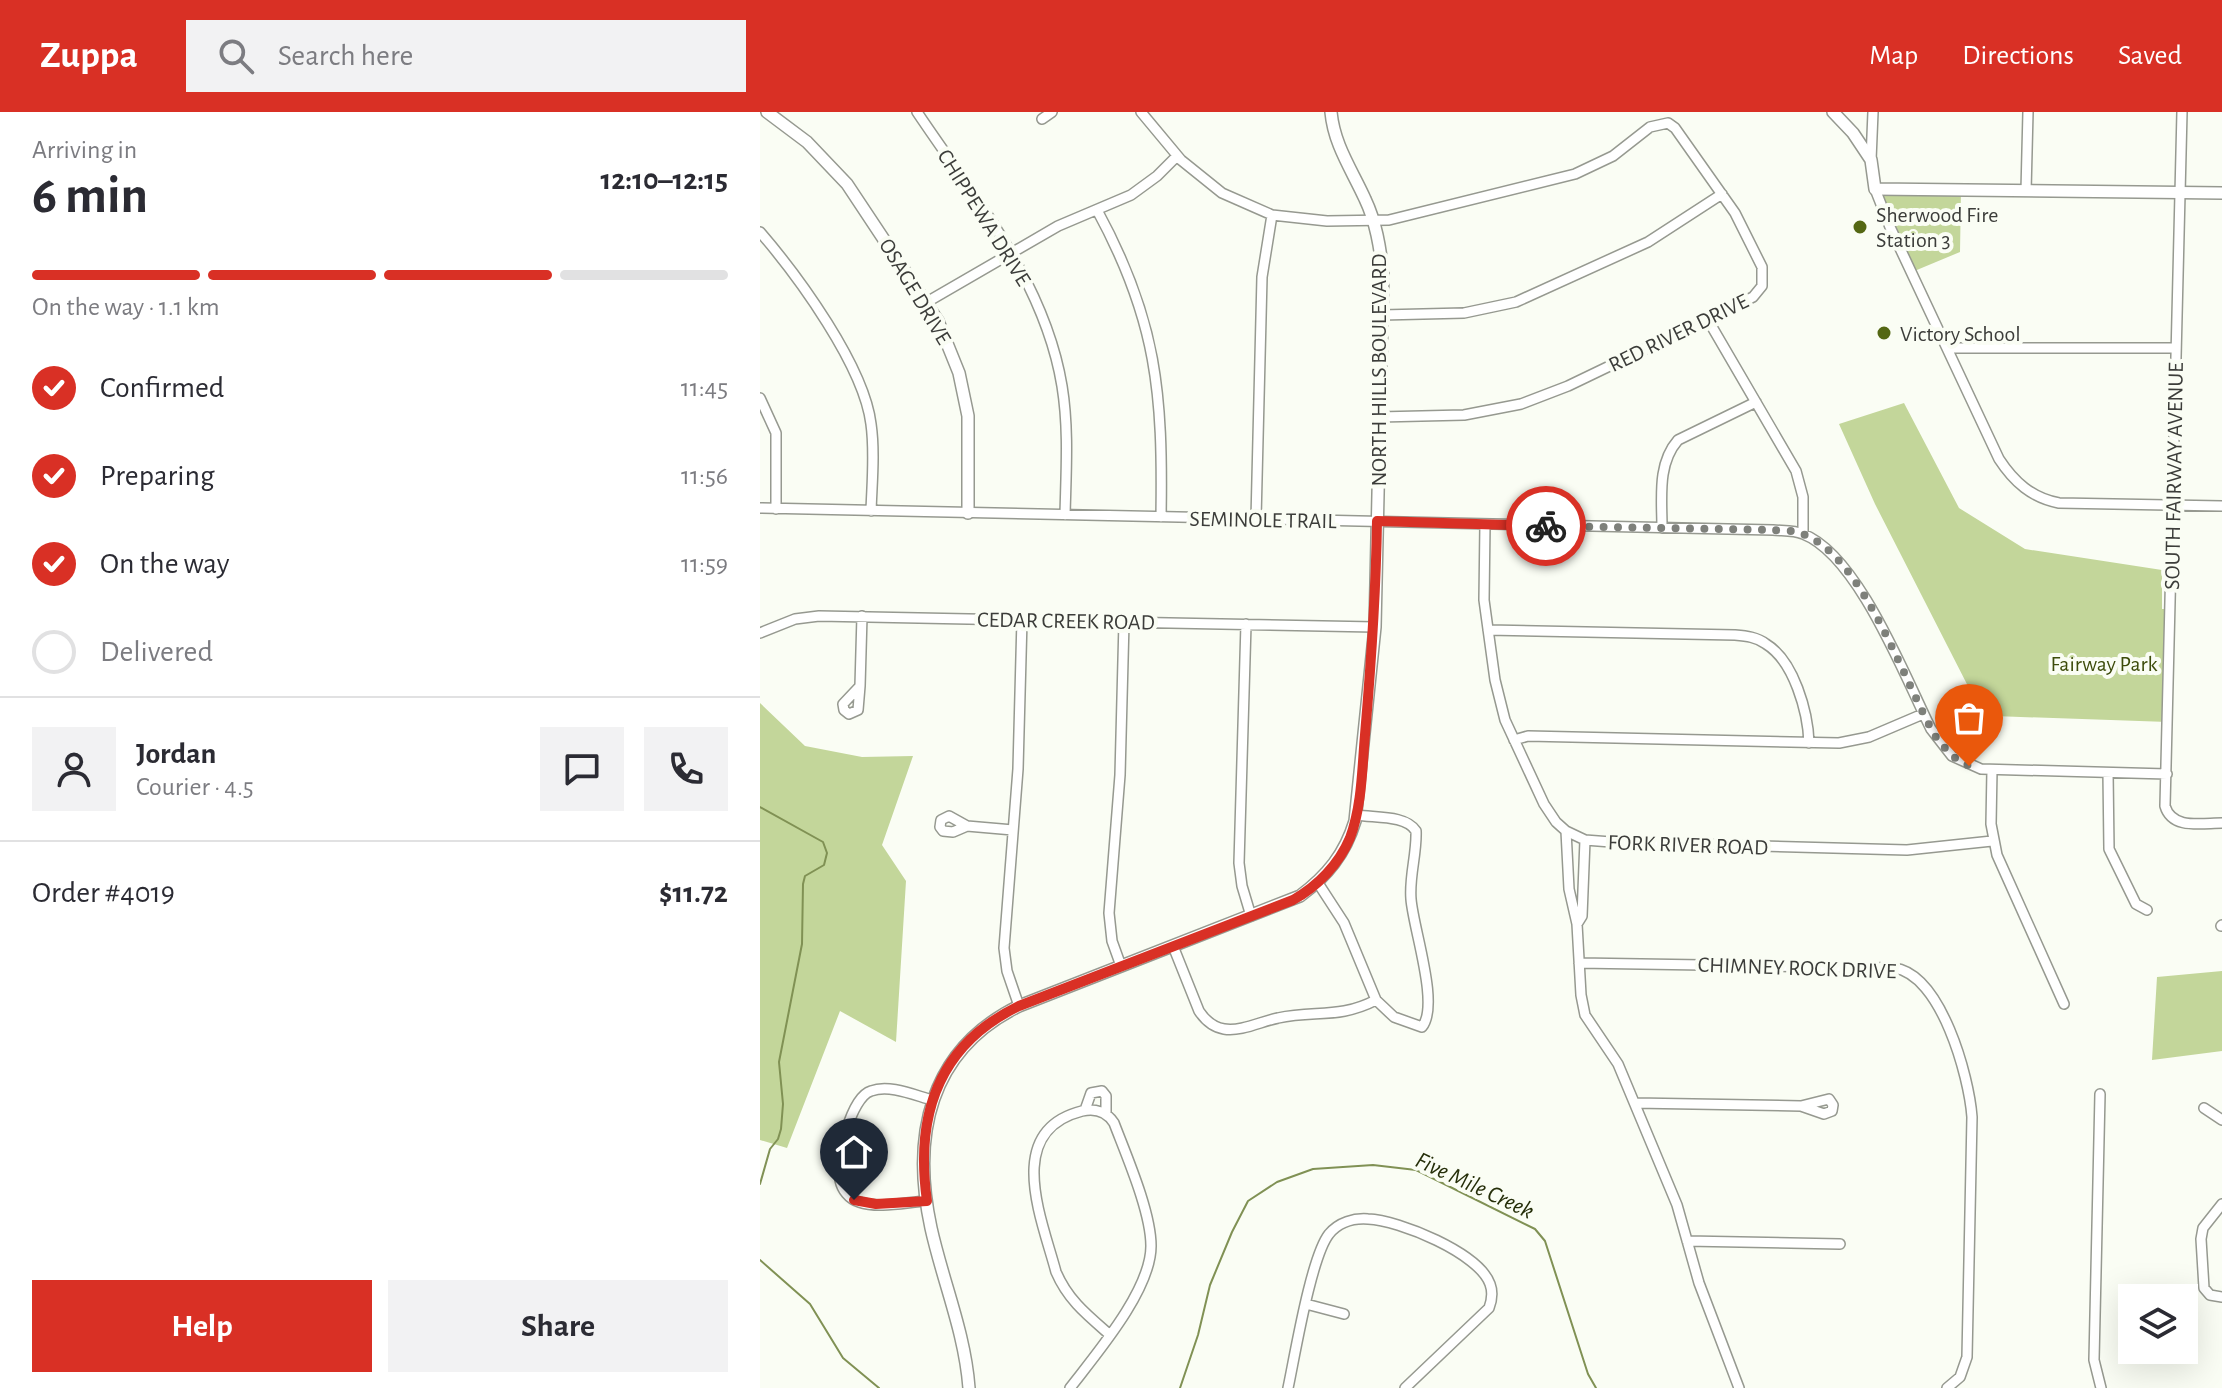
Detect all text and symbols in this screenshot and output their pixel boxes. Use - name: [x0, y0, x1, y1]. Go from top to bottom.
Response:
- search box: [186, 20, 746, 92]
- icon: search: [214, 34, 258, 78]
- text: Zuppa: [40, 37, 138, 75]
- text: Search here: [278, 41, 413, 71]
- text: Map: [1869, 42, 1918, 70]
- text: Directions: [1962, 42, 2074, 70]
- text: Saved: [2118, 42, 2182, 70]
- text: Arriving in: [32, 137, 137, 163]
- street label: CHIPPEWA DRIVE: [933, 145, 1035, 290]
- text: 12:10–12:15: [600, 165, 728, 195]
- text: 6 min: [32, 170, 148, 222]
- place label: Sherwood Fire Station 3: [1876, 204, 1998, 251]
- marker: Sherwood Fire Station 3: [1851, 218, 1869, 236]
- street label: OSAGE DRIVE: [875, 235, 955, 349]
- street label: NORTH HILLS BOULEVARD: [1368, 253, 1390, 487]
- street label: RED RIVER DRIVE: [1605, 289, 1752, 376]
- text: On the way · 1.1 km: [32, 294, 220, 320]
- place label: Victory School: [1900, 323, 2021, 345]
- marker: Victory School: [1875, 324, 1893, 342]
- street label: SOUTH FAIRWAY AVENUE: [2161, 362, 2187, 590]
- icon: check: [32, 366, 76, 410]
- text: Confirmed: [100, 373, 224, 403]
- text: 11:45: [681, 375, 728, 401]
- icon: check: [32, 454, 76, 498]
- text: Preparing: [100, 461, 215, 491]
- text: 11:56: [681, 463, 728, 489]
- courier: [1506, 486, 1586, 566]
- icon: bike: [1524, 504, 1568, 548]
- street label: SEMINOLE TRAIL: [1189, 508, 1338, 532]
- icon: check: [32, 542, 76, 586]
- text: On the way: [100, 549, 229, 579]
- text: 11:59: [681, 551, 728, 577]
- street label: CEDAR CREEK ROAD: [977, 608, 1155, 634]
- text: Delivered: [100, 637, 213, 667]
- park label: Fairway Park: [2050, 653, 2158, 675]
- pin: [1935, 684, 2003, 766]
- icon: bag: [1947, 696, 1991, 740]
- button: person: [32, 727, 116, 811]
- button: chat: [540, 727, 624, 811]
- button: phone: [644, 727, 728, 811]
- text: Jordan: [136, 739, 216, 769]
- text: Courier · 4.5: [136, 774, 254, 800]
- street label: FORK RIVER ROAD: [1607, 831, 1769, 859]
- text: Order #4019: [32, 878, 175, 908]
- text: $11.72: [659, 878, 728, 908]
- street label: CHIMNEY ROCK DRIVE: [1697, 954, 1897, 982]
- pin: [820, 1118, 888, 1200]
- icon: home: [832, 1130, 876, 1174]
- water label: Five Mile Creek: [1412, 1148, 1537, 1224]
- button: Help: [32, 1280, 372, 1372]
- button: Share: [388, 1280, 728, 1372]
- map controls: [2118, 1284, 2198, 1364]
- button: layers: [2118, 1284, 2198, 1364]

